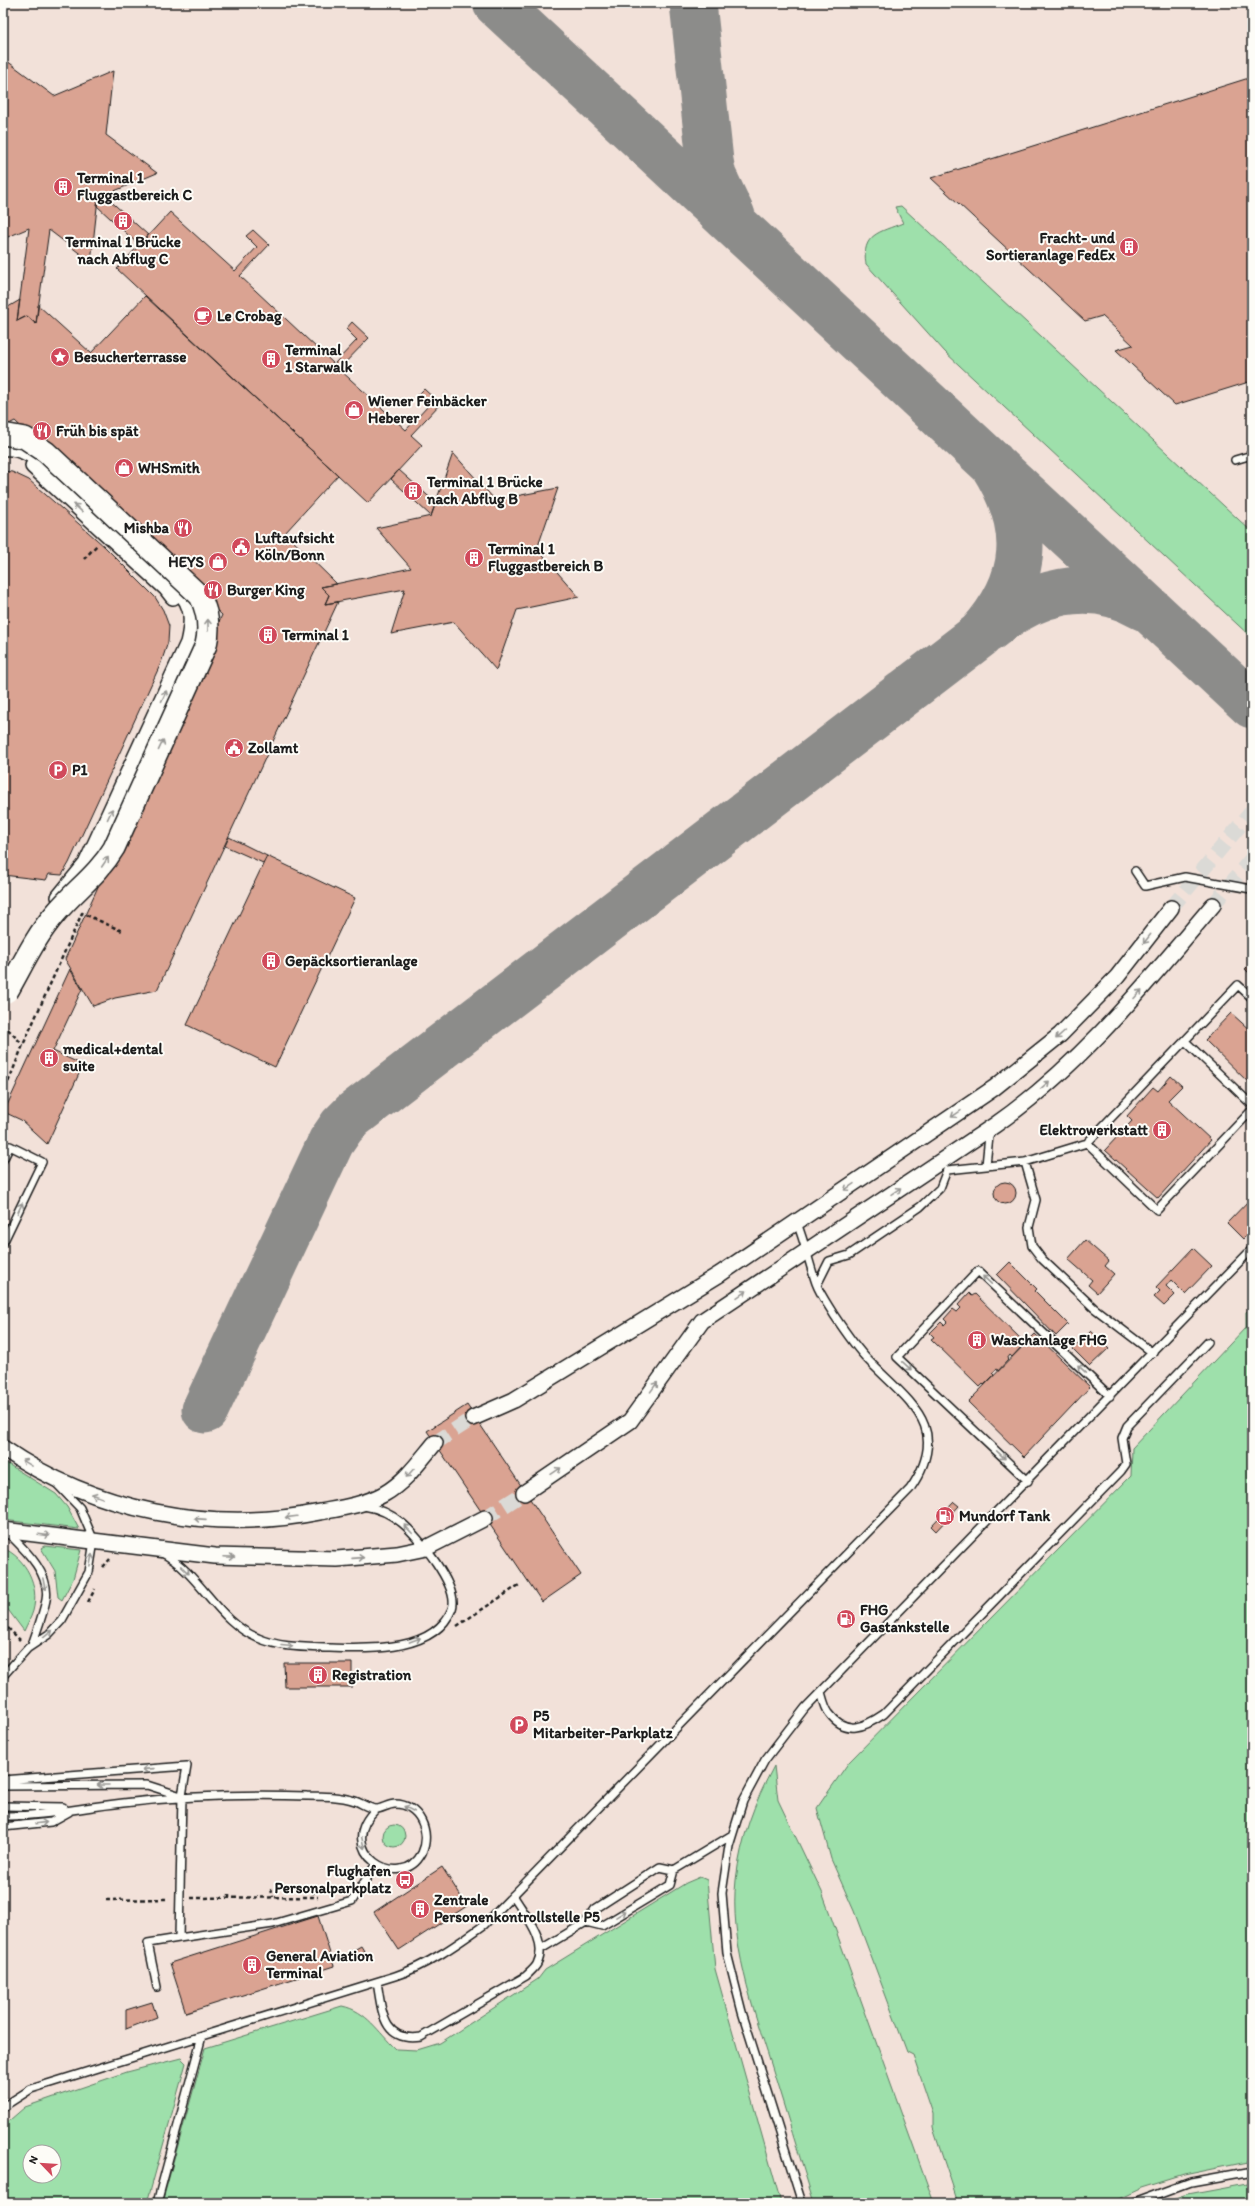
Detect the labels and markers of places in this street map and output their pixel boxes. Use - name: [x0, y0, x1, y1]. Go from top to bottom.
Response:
- place label: Terminal 1 Fluggastbereich C: [76, 169, 192, 205]
- building icon: Terminal 1 Fluggastbereich C: [52, 176, 74, 198]
- building icon: Terminal 1 Brücke nach Abflug C: [112, 210, 134, 232]
- place label: Fracht- und Sortieranlage FedEx: [986, 229, 1116, 265]
- place label: Terminal 1 Brücke nach Abflug C: [64, 233, 181, 269]
- building icon: Fracht- und Sortieranlage FedEx: [1118, 236, 1140, 258]
- cafe icon: Le Crobag: [192, 305, 214, 327]
- place label: Le Crobag: [217, 307, 282, 326]
- place label: Terminal 1 Starwalk: [284, 341, 353, 376]
- place icon: Besucherterrasse: [49, 346, 71, 368]
- place label: Besucherterrasse: [74, 348, 186, 366]
- building icon: Terminal 1 Starwalk: [260, 348, 282, 370]
- place label: Wiener Feinbäcker Heberer: [368, 392, 488, 427]
- shop icon: Wiener Feinbäcker Heberer: [343, 399, 365, 421]
- restaurant icon: Früh bis spät: [31, 420, 53, 442]
- place label: Früh bis spät: [56, 422, 139, 441]
- shop icon: WHSmith: [113, 457, 135, 479]
- place label: WHSmith: [138, 459, 201, 477]
- place label: Terminal 1 Brücke nach Abflug B: [426, 473, 543, 509]
- building icon: Terminal 1 Brücke nach Abflug B: [402, 480, 424, 502]
- restaurant icon: Mishba: [172, 517, 194, 539]
- place label: Mishba: [124, 519, 170, 537]
- place label: Luftaufsicht Köln/Bonn: [255, 529, 335, 564]
- public building icon: Luftaufsicht Köln/Bonn: [230, 536, 252, 558]
- place label: Terminal 1 Fluggastbereich B: [487, 540, 603, 576]
- building icon: Terminal 1 Fluggastbereich B: [463, 547, 485, 569]
- shop icon: HEYS: [207, 551, 229, 573]
- place label: HEYS: [168, 553, 205, 571]
- restaurant icon: Burger King: [202, 579, 224, 601]
- place label: Burger King: [227, 581, 305, 600]
- building icon: Terminal 1: [257, 624, 279, 646]
- place label: Terminal 1: [281, 626, 349, 644]
- public building icon: Zollamt: [223, 737, 245, 759]
- place label: Zollamt: [248, 739, 299, 757]
- parking icon: P1: [47, 759, 69, 781]
- place label: P1: [72, 761, 88, 779]
- building icon: Gepäcksortieranlage: [260, 950, 282, 972]
- place label: Gepäcksortieranlage: [285, 952, 418, 971]
- place label: medical+dental suite: [62, 1040, 163, 1075]
- building icon: medical+dental suite: [38, 1047, 60, 1069]
- building icon: Elektrowerkstatt: [1151, 1119, 1173, 1141]
- place label: Elektrowerkstatt: [1039, 1121, 1148, 1139]
- building icon: Waschanlage FHG: [966, 1329, 988, 1351]
- place label: Waschanlage FHG: [991, 1331, 1107, 1350]
- fuel station icon: Mundorf Tank: [934, 1505, 956, 1527]
- place label: Mundorf Tank: [959, 1507, 1050, 1525]
- place label: FHG Gastankstelle: [860, 1601, 949, 1636]
- fuel station icon: FHG Gastankstelle: [835, 1608, 857, 1630]
- building icon: Registration: [307, 1664, 329, 1686]
- place label: Registration: [332, 1666, 412, 1685]
- place label: P5 Mitarbeiter-Parkplatz: [533, 1707, 673, 1743]
- parking icon: P5 Mitarbeiter-Parkplatz: [508, 1714, 530, 1736]
- place label: Flughafen Personalparkplatz: [275, 1862, 392, 1898]
- bus stop icon: Flughafen Personalparkplatz: [394, 1869, 416, 1891]
- place label: Zentrale Personenkontrollstelle P5: [434, 1891, 600, 1926]
- building icon: Zentrale Personenkontrollstelle P5: [409, 1898, 431, 1920]
- place label: General Aviation Terminal: [265, 1947, 374, 1982]
- building icon: General Aviation Terminal: [241, 1954, 263, 1976]

